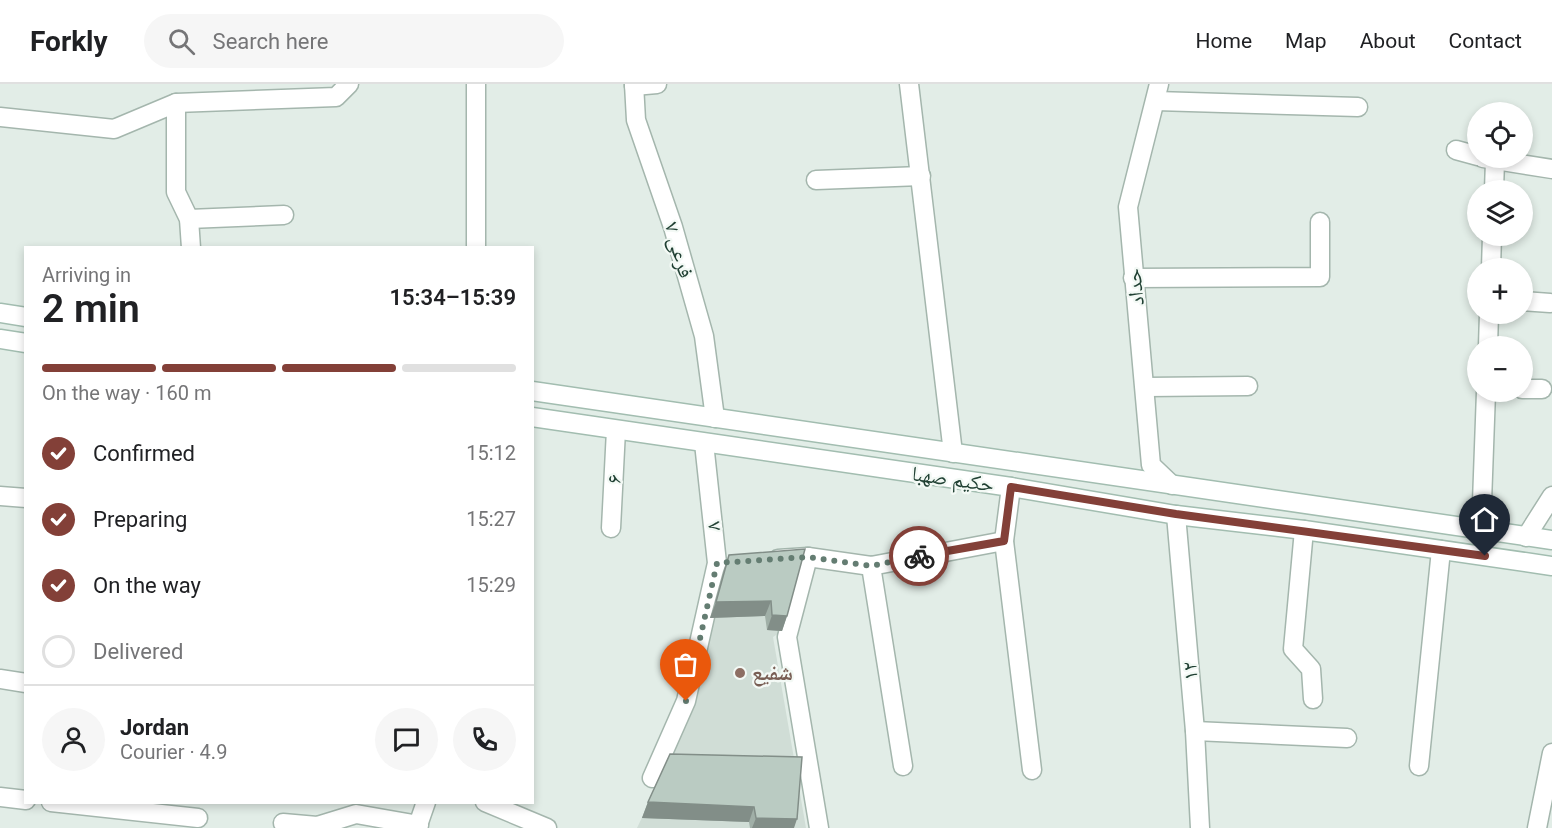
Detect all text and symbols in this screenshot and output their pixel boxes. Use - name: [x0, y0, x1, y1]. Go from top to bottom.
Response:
- search box: [144, 14, 564, 68]
- text: Forkly: [30, 25, 108, 58]
- icon: search: [165, 25, 198, 58]
- text: Search here: [213, 29, 328, 54]
- text: Home: [1196, 29, 1252, 53]
- text: Map: [1285, 29, 1327, 53]
- text: About: [1360, 29, 1416, 53]
- text: Contact: [1449, 29, 1522, 53]
- map controls: [1467, 102, 1533, 402]
- button: locate: [1467, 102, 1533, 168]
- button: layers: [1467, 180, 1533, 246]
- street label: فرعی ۷: [659, 219, 698, 281]
- button: +: [1467, 258, 1533, 324]
- text: Arriving in: [42, 263, 131, 287]
- street label: حداد: [1121, 267, 1149, 307]
- text: 15:34–15:39: [389, 285, 516, 310]
- text: 2 min: [42, 286, 140, 332]
- button: −: [1467, 336, 1533, 402]
- text: On the way · 160 m: [42, 381, 211, 405]
- icon: check: [42, 437, 75, 470]
- text: Confirmed: [93, 441, 195, 466]
- text: 15:12: [466, 441, 516, 465]
- street label: حکیم صهبا: [910, 461, 996, 499]
- street label: ۶: [602, 474, 626, 484]
- pin: [1459, 494, 1510, 556]
- icon: check: [42, 503, 75, 536]
- icon: home: [1468, 503, 1501, 536]
- text: Preparing: [93, 507, 187, 532]
- text: 15:27: [466, 507, 516, 531]
- street label: ۸: [701, 520, 725, 532]
- courier: [889, 526, 949, 586]
- icon: bike: [903, 540, 936, 573]
- icon: check: [42, 569, 75, 602]
- text: On the way: [93, 573, 201, 598]
- text: 15:29: [466, 573, 516, 597]
- text: Delivered: [93, 639, 183, 664]
- pin: [660, 639, 711, 701]
- icon: bag: [669, 648, 702, 681]
- place label: شفیع: [752, 661, 793, 687]
- street label: ۱۲: [1177, 661, 1203, 681]
- marker: شفیع: [733, 666, 747, 680]
- button: person: [42, 708, 105, 771]
- button: chat: [375, 708, 438, 771]
- button: phone: [453, 708, 516, 771]
- text: Jordan: [120, 715, 189, 740]
- text: Courier · 4.9: [120, 740, 227, 764]

